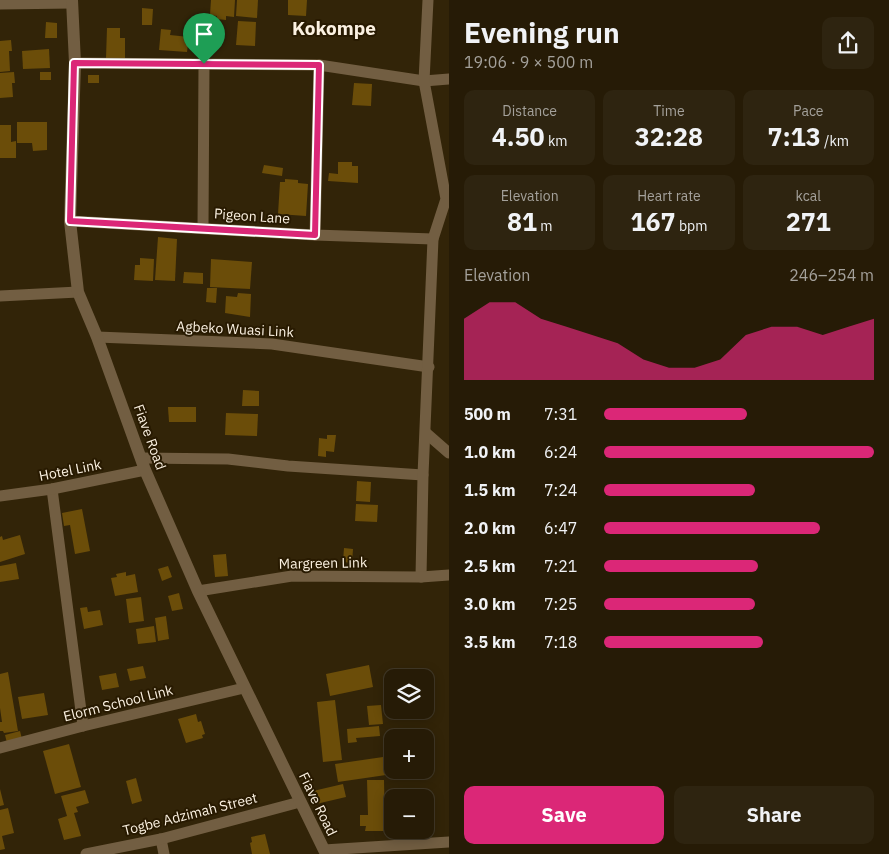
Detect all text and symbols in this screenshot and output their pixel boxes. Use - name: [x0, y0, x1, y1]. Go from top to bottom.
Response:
- pin: [183, 13, 225, 64]
- text: Evening run: [464, 14, 620, 51]
- district label: Kokompe: [292, 16, 376, 40]
- button: share: [822, 17, 874, 69]
- icon: arrive: [190, 20, 218, 48]
- text: 19:06 · 9 × 500 m: [464, 52, 593, 72]
- text: Distance: [502, 102, 557, 120]
- text: Time: [653, 102, 685, 120]
- text: Pace: [793, 102, 824, 120]
- text: 4.50: [492, 120, 545, 153]
- text: 32:28: [635, 120, 703, 153]
- text: 7:13: [768, 120, 821, 153]
- text: km: [545, 132, 568, 150]
- text: /km: [821, 132, 849, 150]
- text: Elevation: [501, 187, 559, 205]
- text: Heart rate: [637, 187, 701, 205]
- text: kcal: [796, 187, 821, 205]
- street label: Pigeon Lane: [213, 204, 291, 228]
- text: 81: [507, 205, 537, 238]
- text: 167: [631, 205, 676, 238]
- text: 271: [786, 205, 831, 238]
- text: m: [537, 217, 552, 235]
- text: bpm: [676, 217, 707, 235]
- text: Elevation: [464, 265, 530, 285]
- text: 246–254 m: [789, 265, 874, 285]
- street label: Agbeko Wuasi Link: [176, 317, 295, 341]
- street label: Fiave Road: [130, 402, 170, 472]
- text: 500 m: [464, 404, 511, 424]
- text: 7:31: [544, 404, 577, 424]
- text: 1.0 km: [464, 442, 515, 462]
- text: 6:24: [544, 442, 577, 462]
- street label: Hotel Link: [37, 455, 103, 485]
- text: 1.5 km: [464, 480, 515, 500]
- text: 7:24: [544, 480, 577, 500]
- text: 2.0 km: [464, 518, 515, 538]
- text: 6:47: [544, 518, 577, 538]
- street label: Margreen Link: [279, 553, 368, 573]
- text: 2.5 km: [464, 556, 515, 576]
- text: 7:21: [544, 556, 577, 576]
- text: 3.0 km: [464, 594, 515, 614]
- text: 7:25: [544, 594, 577, 614]
- text: 3.5 km: [464, 632, 515, 652]
- text: 7:18: [544, 632, 577, 652]
- map controls: [384, 669, 434, 839]
- button: layers: [384, 669, 434, 719]
- street label: Elorm School Link: [61, 681, 175, 725]
- button: +: [384, 729, 434, 779]
- street label: Fiave Road: [295, 769, 341, 839]
- button: Save: [464, 786, 664, 844]
- button: Share: [674, 786, 874, 844]
- street label: Togbe Adzimah Street: [121, 789, 259, 839]
- button: −: [384, 789, 434, 839]

